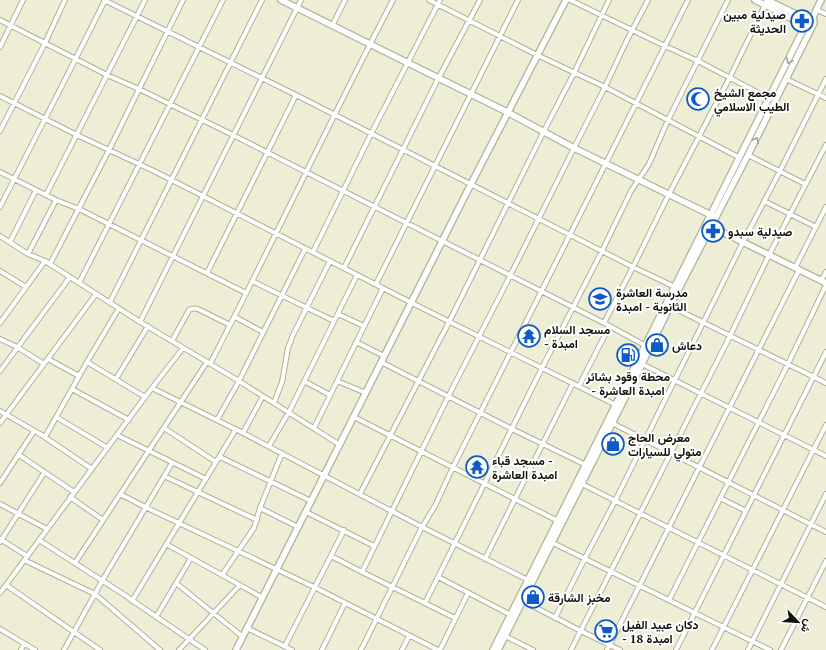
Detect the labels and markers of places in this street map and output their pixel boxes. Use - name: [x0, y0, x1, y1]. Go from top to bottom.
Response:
- place label: صيدلية مبين الحديثة: [723, 7, 786, 36]
- pharmacy icon: صيدلية مبين الحديثة: [789, 8, 815, 34]
- place label: مجمع الشيخ الطيب الاسلامي: [714, 85, 789, 117]
- mosque icon: مجمع الشيخ الطيب الاسلامي: [685, 86, 711, 112]
- pharmacy icon: صيدلية سبدو: [700, 218, 726, 244]
- place label: صيدلية سبدو: [728, 224, 792, 240]
- place label: مدرسة العاشرة الثانوية - امبدة: [616, 285, 688, 315]
- school or university icon: مدرسة العاشرة الثانوية - امبدة: [587, 286, 613, 312]
- place label: مسجد السلام - امبدة: [544, 322, 611, 351]
- temple icon: مسجد السلام - امبدة: [516, 323, 542, 349]
- shop icon: دعاش: [644, 332, 670, 358]
- place label: دعاش: [672, 338, 702, 353]
- fuel station icon: محطة وقود بشائر - امبدة العاشرة: [615, 342, 641, 368]
- place label: محطة وقود بشائر - امبدة العاشرة: [585, 369, 670, 399]
- place label: معرض الحاج متولي للسيارات: [628, 430, 702, 462]
- shop icon: معرض الحاج متولي للسيارات: [600, 431, 626, 457]
- place label: مسجد قباء - امبدة العاشرة: [492, 453, 557, 483]
- temple icon: مسجد قباء - امبدة العاشرة: [464, 454, 490, 480]
- shop icon: مخبز الشارقة: [520, 584, 546, 610]
- place label: مخبز الشارقة: [548, 590, 611, 606]
- place label: دكان عبيد الفيل - امبدة 18: [622, 617, 698, 646]
- supermarket icon: دكان عبيد الفيل - امبدة 18: [593, 618, 619, 644]

